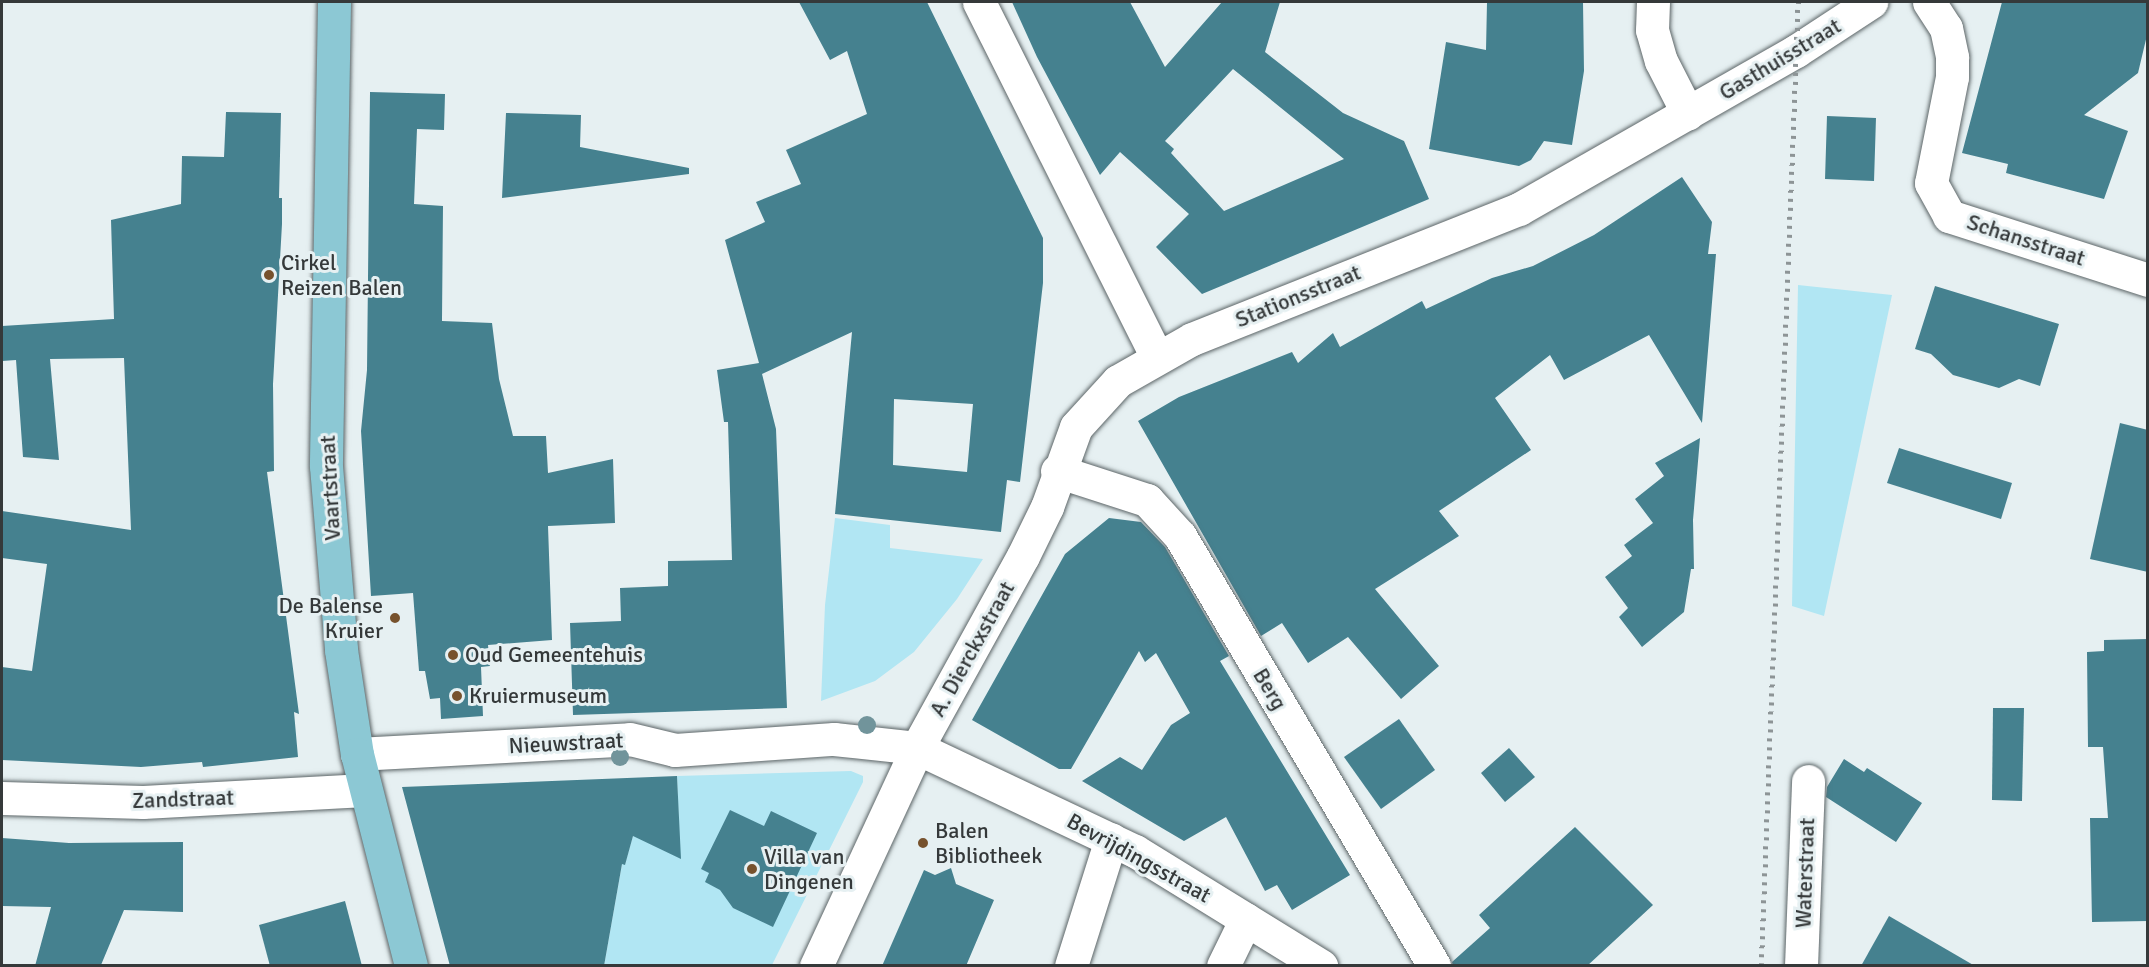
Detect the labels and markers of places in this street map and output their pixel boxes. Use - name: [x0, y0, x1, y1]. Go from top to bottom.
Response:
- place label: Cirkel Reizen Balen: [281, 249, 402, 300]
- marker: Cirkel Reizen Balen: [262, 268, 276, 282]
- place label: De Balense Kruier: [279, 592, 383, 644]
- marker: De Balense Kruier: [388, 611, 402, 625]
- place label: Oud Gemeentehuis: [465, 642, 643, 668]
- marker: Oud Gemeentehuis: [446, 648, 460, 662]
- place label: Kruiermuseum: [469, 683, 607, 709]
- marker: Kruiermuseum: [450, 689, 464, 703]
- place label: Balen Bibliotheek: [935, 817, 1042, 868]
- marker: Balen Bibliotheek: [916, 836, 930, 850]
- place label: Villa van Dingenen: [764, 843, 854, 894]
- marker: Villa van Dingenen: [745, 862, 759, 876]

